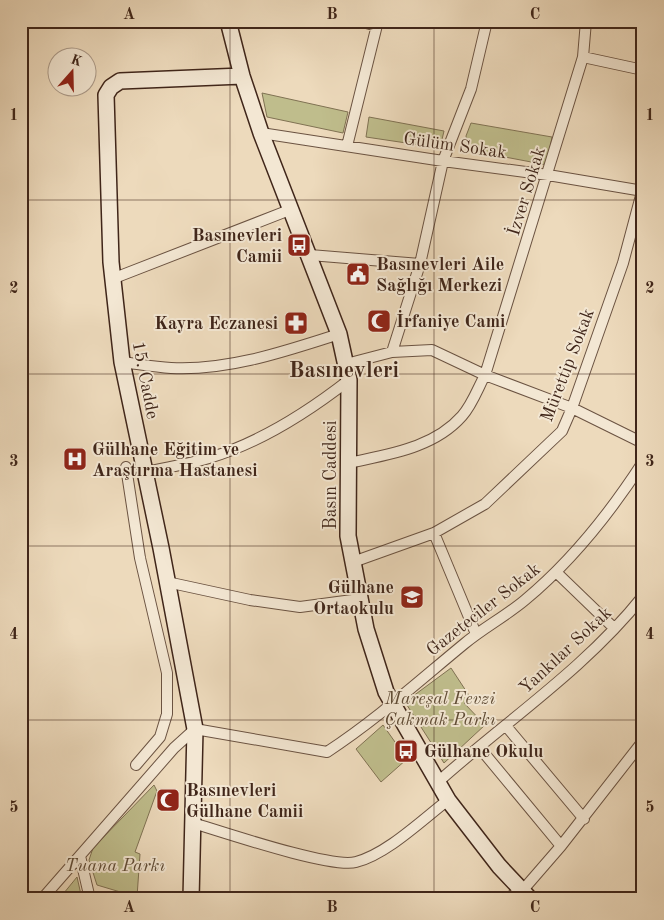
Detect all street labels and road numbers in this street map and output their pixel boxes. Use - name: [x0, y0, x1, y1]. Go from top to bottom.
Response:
- street label: Gülüm Sokak: [402, 130, 508, 162]
- street label: İzver Sokak: [502, 144, 549, 238]
- street label: Mürettip Sokak: [538, 306, 598, 425]
- street label: 15. Cadde: [129, 340, 161, 421]
- street label: Basın Caddesi: [322, 420, 340, 530]
- street label: Gazeteciler Sokak: [423, 560, 544, 660]
- street label: Yankılar Sokak: [516, 604, 615, 698]

